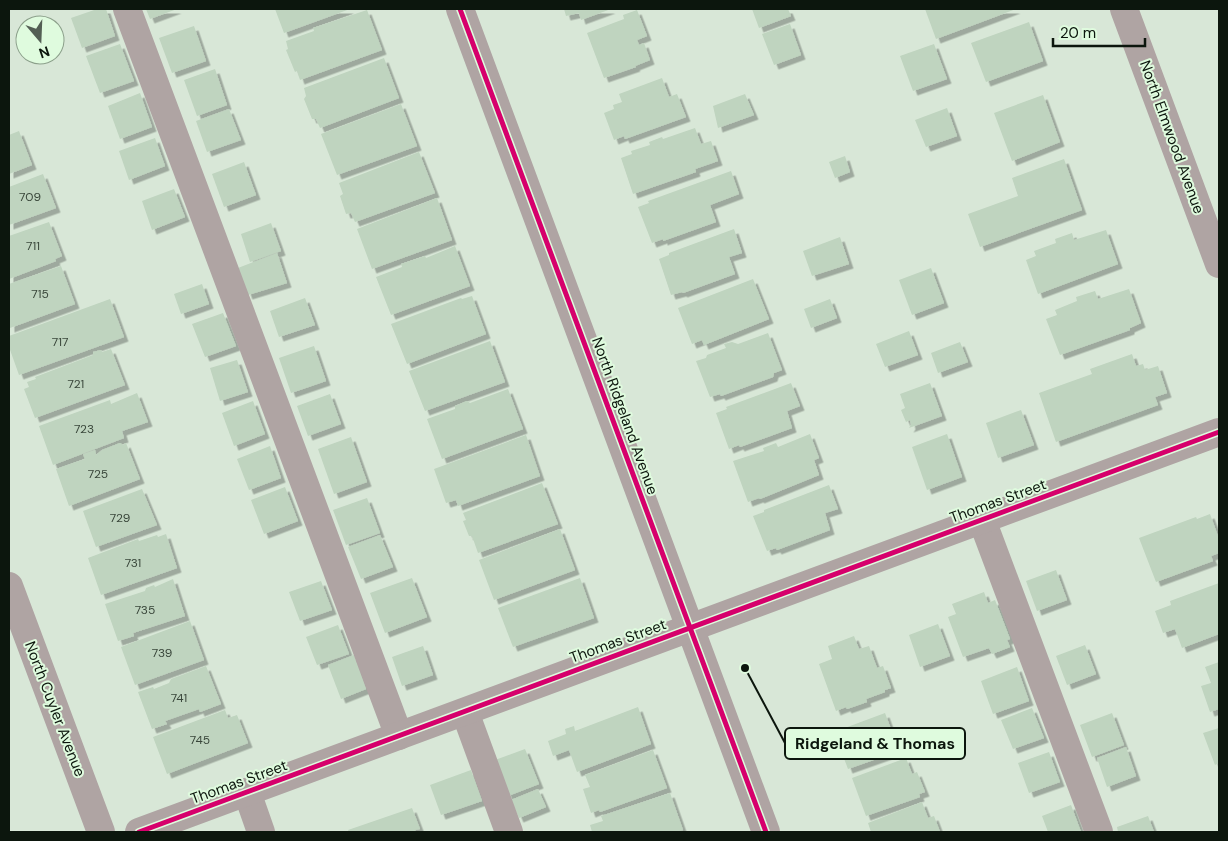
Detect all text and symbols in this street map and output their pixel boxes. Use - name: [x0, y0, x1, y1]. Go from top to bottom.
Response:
- north arrow: [15, 15, 65, 65]
- scale bar: [1053, 15, 1146, 47]
- text: 20 m: [1060, 23, 1096, 43]
- text: N: [36, 42, 52, 62]
- street label: North Elmwood Avenue: [1135, 58, 1209, 216]
- house number: 709: [19, 189, 41, 205]
- house number: 711: [26, 238, 40, 254]
- house number: 715: [31, 286, 49, 302]
- house number: 717: [52, 334, 68, 350]
- street label: North Ridgeland Avenue: [587, 334, 663, 498]
- house number: 721: [68, 376, 84, 392]
- house number: 723: [74, 421, 94, 437]
- house number: 725: [88, 466, 108, 482]
- street label: Thomas Street: [947, 474, 1049, 528]
- house number: 729: [110, 510, 130, 526]
- house number: 731: [125, 555, 141, 571]
- house number: 735: [135, 602, 155, 618]
- street label: Thomas Street: [567, 614, 669, 668]
- street label: North Cuyler Avenue: [20, 638, 90, 780]
- house number: 739: [152, 645, 172, 661]
- house number: 741: [171, 690, 187, 706]
- callout: Ridgeland & Thomas: [785, 728, 965, 759]
- house number: 745: [190, 732, 210, 748]
- text: Ridgeland & Thomas: [795, 733, 955, 754]
- street label: Thomas Street: [188, 755, 290, 809]

